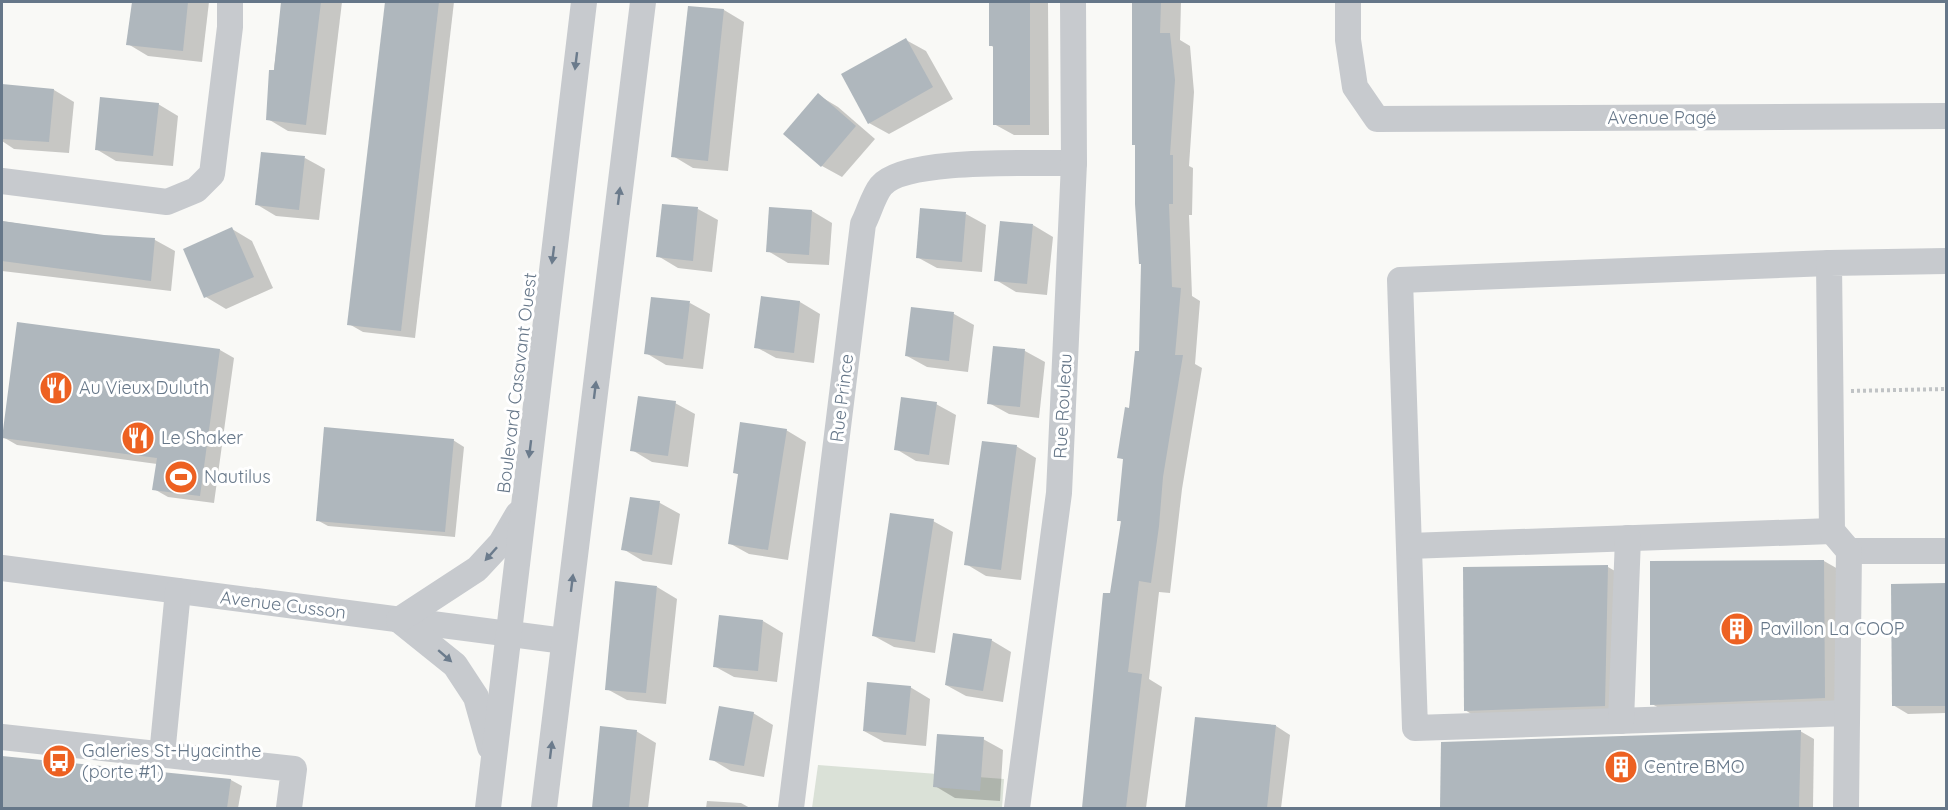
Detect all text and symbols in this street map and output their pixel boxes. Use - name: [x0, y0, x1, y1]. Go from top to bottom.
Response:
- one-way arrow: [572, 52, 581, 71]
- street label: Avenue Pagé: [1607, 106, 1717, 129]
- one-way arrow: [615, 186, 624, 205]
- one-way arrow: [548, 245, 558, 264]
- street label: Boulevard Casavant Ouest: [492, 271, 541, 495]
- street label: Rue Prince: [825, 353, 858, 443]
- street label: Rue Rouleau: [1048, 353, 1077, 459]
- restaurant icon: Au Vieux Duluth: [38, 370, 74, 406]
- place label: Au Vieux Duluth: [79, 376, 209, 399]
- one-way arrow: [591, 380, 600, 399]
- restaurant icon: Le Shaker: [120, 420, 156, 456]
- place label: Le Shaker: [161, 426, 243, 449]
- one-way arrow: [525, 439, 535, 458]
- sports icon: Nautilus: [163, 459, 199, 495]
- place label: Nautilus: [204, 465, 271, 488]
- one-way arrow: [485, 546, 498, 561]
- one-way arrow: [567, 574, 576, 593]
- street label: Avenue Cusson: [219, 585, 347, 624]
- building icon: Pavillon La COOP: [1719, 611, 1755, 647]
- place label: Pavillon La COOP: [1760, 617, 1904, 640]
- one-way arrow: [437, 650, 453, 663]
- place label: Galeries St-Hyacinthe (porte #1): [82, 739, 262, 783]
- one-way arrow: [546, 741, 556, 760]
- bus stop icon: Galeries St-Hyacinthe (porte #1): [41, 743, 77, 779]
- building icon: Centre BMO: [1603, 749, 1639, 785]
- place label: Centre BMO: [1644, 755, 1744, 778]

